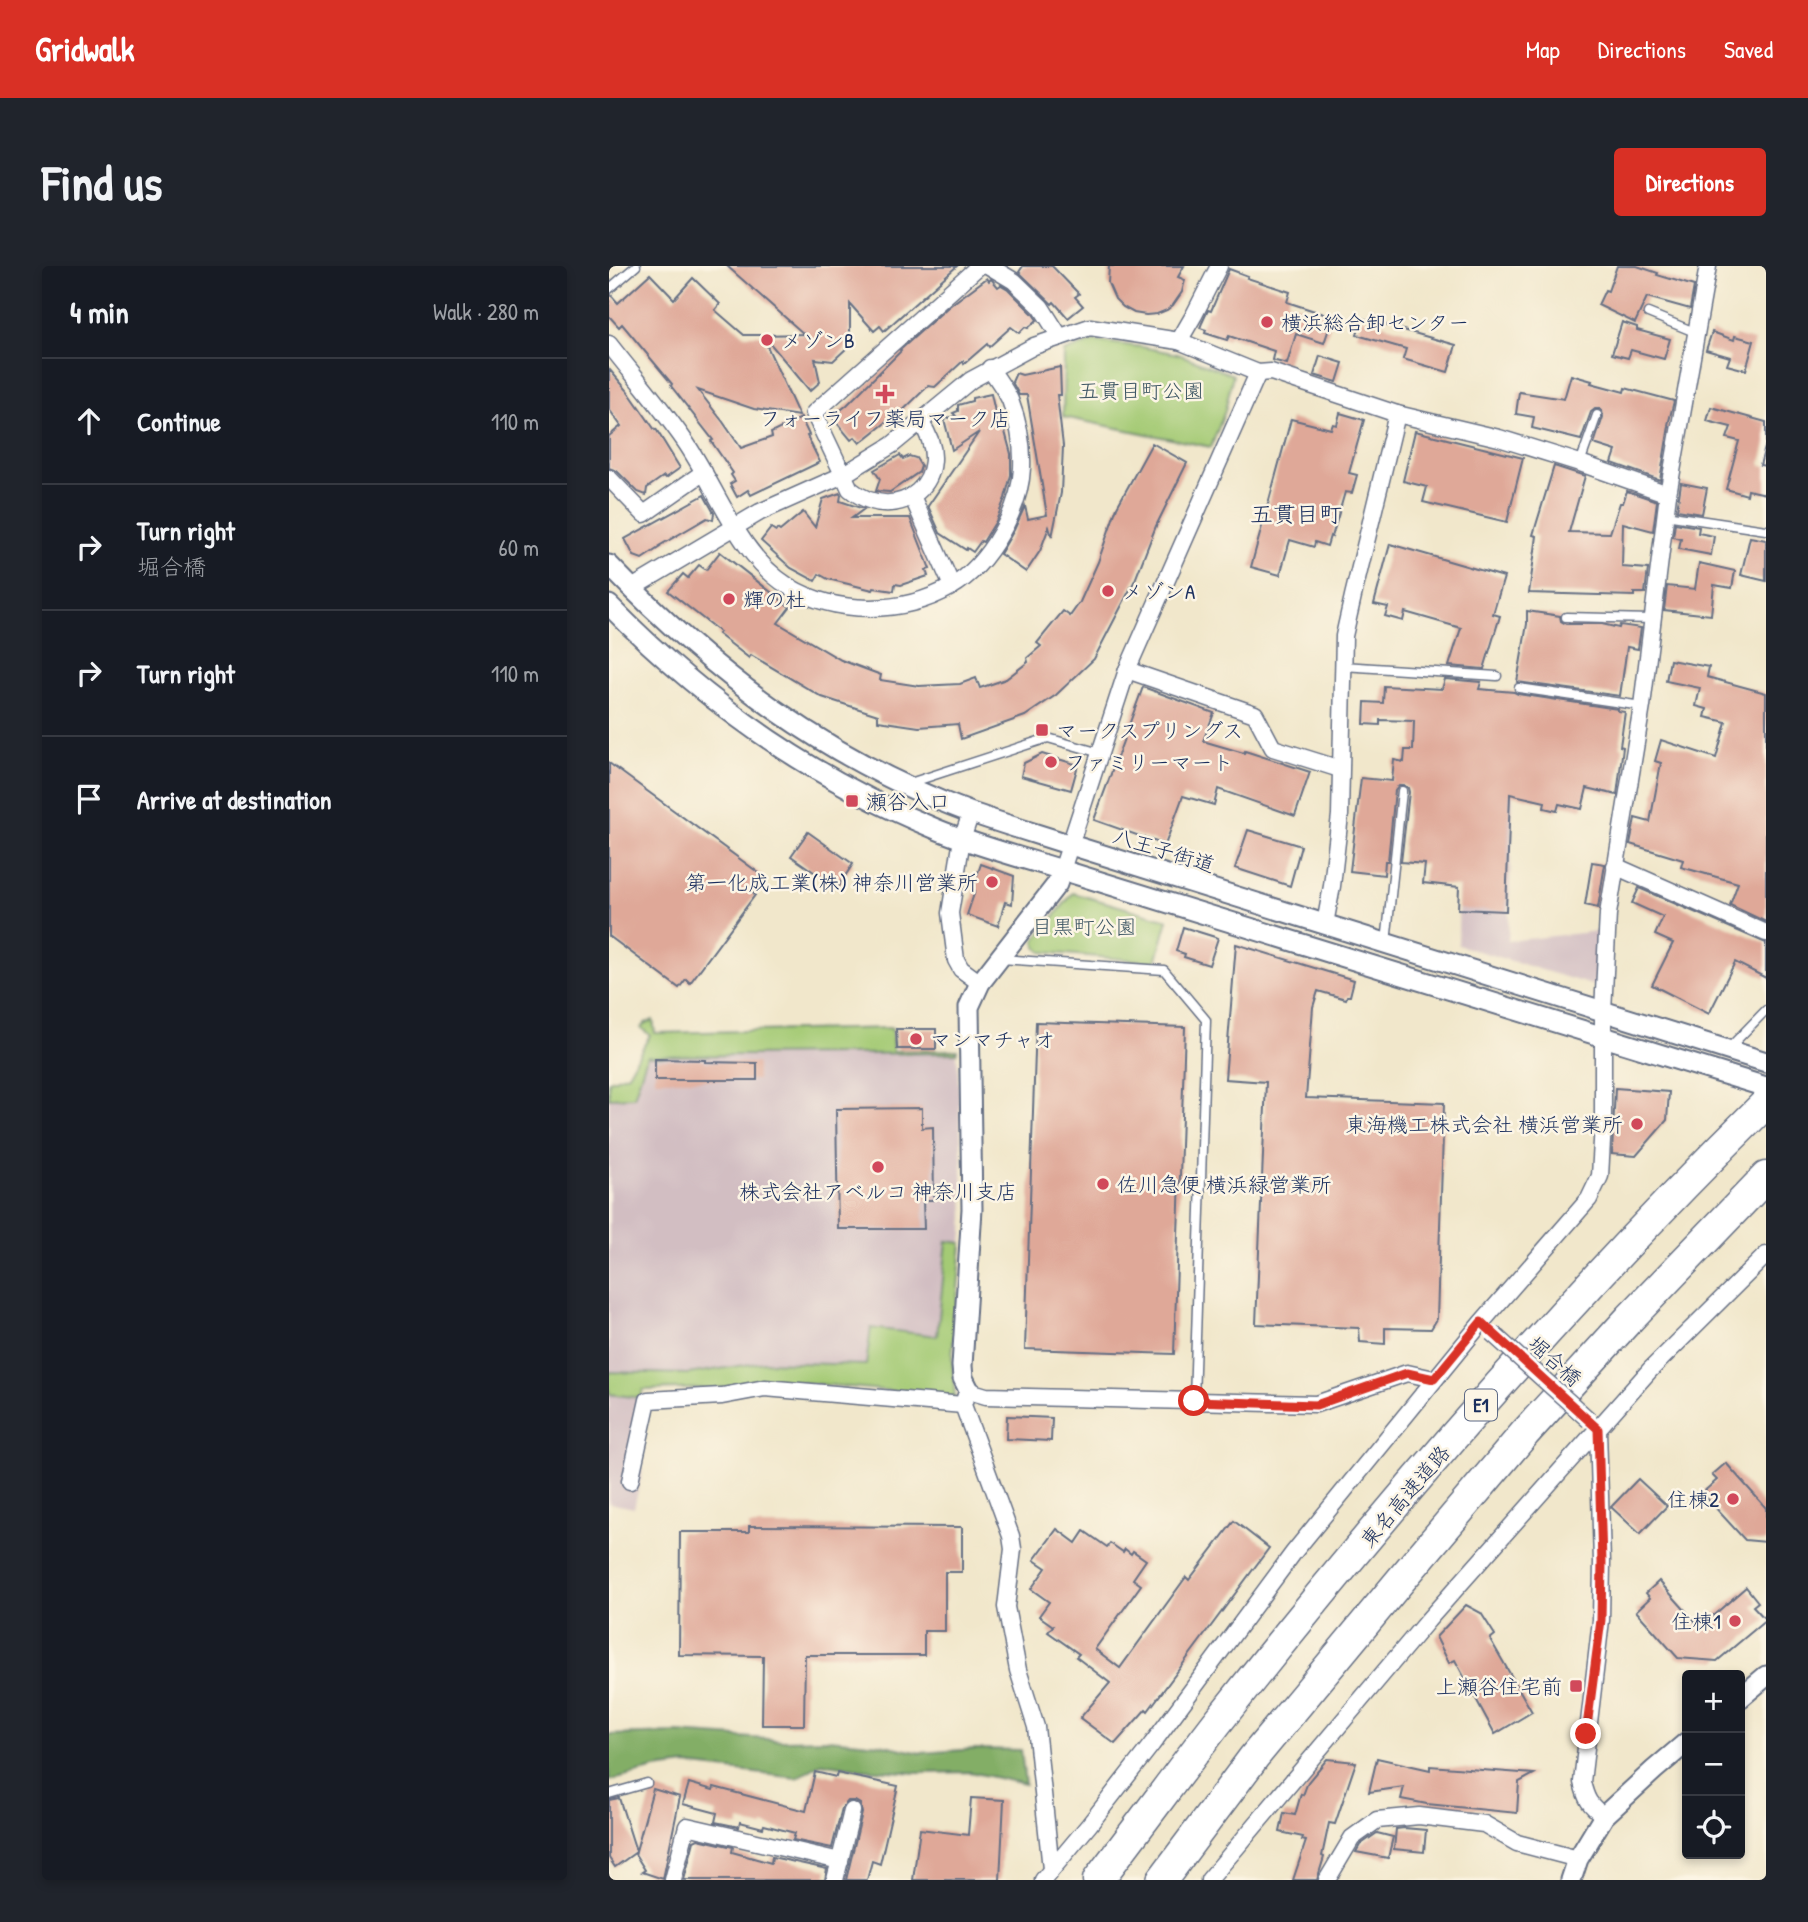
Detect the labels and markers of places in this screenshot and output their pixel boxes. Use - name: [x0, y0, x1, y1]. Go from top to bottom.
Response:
- place label: 横浜総合卸センター: [1281, 308, 1469, 337]
- marker: 横浜総合卸センター: [1259, 314, 1275, 330]
- place label: メゾンB: [781, 326, 855, 355]
- marker: メゾンB: [759, 332, 775, 348]
- marker: フォーライフ薬局マーク店: [877, 386, 893, 402]
- place label: フォーライフ薬局マーク店: [759, 404, 1011, 433]
- place label: メゾンA: [1122, 577, 1195, 606]
- marker: メゾンA: [1100, 583, 1116, 599]
- place label: 輝の杜: [743, 585, 806, 614]
- marker: 輝の杜: [721, 591, 737, 607]
- place label: マークスプリングス: [1056, 716, 1243, 745]
- marker: マークスプリングス: [1034, 722, 1050, 738]
- place label: ファミリーマート: [1065, 748, 1233, 777]
- marker: ファミリーマート: [1043, 754, 1059, 770]
- place label: 瀬谷入口: [866, 787, 950, 816]
- marker: 瀬谷入口: [844, 793, 860, 809]
- place label: 第一化成工業(株) 神奈川営業所: [686, 868, 978, 897]
- marker: 第一化成工業(株) 神奈川営業所: [984, 874, 1000, 890]
- place label: マンマチャオ: [930, 1025, 1056, 1054]
- marker: マンマチャオ: [908, 1031, 924, 1047]
- place label: 東海機工株式会社 横浜営業所: [1345, 1110, 1623, 1139]
- marker: 東海機工株式会社 横浜営業所: [1629, 1116, 1645, 1132]
- marker: 株式会社アベルコ 神奈川支店: [870, 1159, 886, 1175]
- place label: 佐川急便 横浜緑営業所: [1117, 1170, 1332, 1199]
- marker: 佐川急便 横浜緑営業所: [1095, 1176, 1111, 1192]
- place label: 株式会社アベルコ 神奈川支店: [739, 1177, 1017, 1206]
- place label: 住棟2: [1667, 1485, 1719, 1514]
- marker: 住棟2: [1725, 1491, 1741, 1507]
- place label: 住棟1: [1671, 1607, 1721, 1636]
- marker: 住棟1: [1727, 1613, 1743, 1629]
- place label: 上瀬谷住宅前: [1436, 1672, 1562, 1701]
- marker: 上瀬谷住宅前: [1568, 1678, 1584, 1694]

